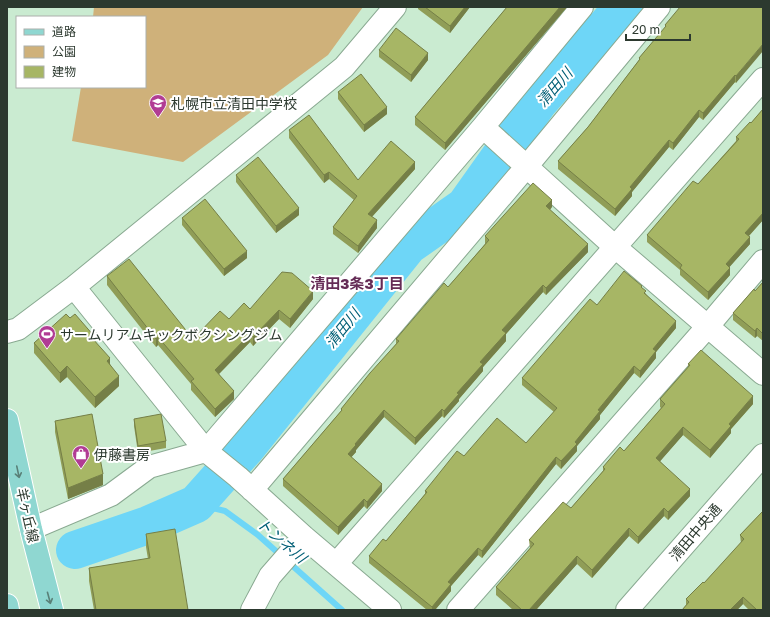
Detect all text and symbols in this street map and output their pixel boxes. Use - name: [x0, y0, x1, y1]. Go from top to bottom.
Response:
- legend: [16, 16, 146, 88]
- scale bar: [626, 16, 690, 42]
- text: 20 m: [632, 22, 660, 37]
- text: 道路: [52, 24, 76, 39]
- text: 公園: [52, 44, 76, 59]
- water label: 清田川: [532, 63, 577, 110]
- text: 建物: [52, 64, 76, 79]
- school or university icon: 札幌市立清田中学校: [148, 93, 168, 118]
- place label: 札幌市立清田中学校: [171, 95, 297, 112]
- district label: 清田3条3丁目: [310, 274, 404, 292]
- water label: 清田川: [321, 303, 364, 351]
- sports icon: サームリアムキックボクシングジム: [37, 324, 57, 349]
- place label: サームリアムキックボクシングジム: [60, 326, 283, 343]
- shop icon: 伊藤書房: [71, 444, 91, 469]
- place label: 伊藤書房: [94, 446, 150, 463]
- one-way arrow: [15, 465, 23, 478]
- street label: 羊ヶ丘線: [13, 486, 43, 544]
- street label: 清田中央通: [666, 500, 724, 564]
- water label: トンネ川: [254, 514, 312, 568]
- one-way arrow: [46, 592, 53, 605]

